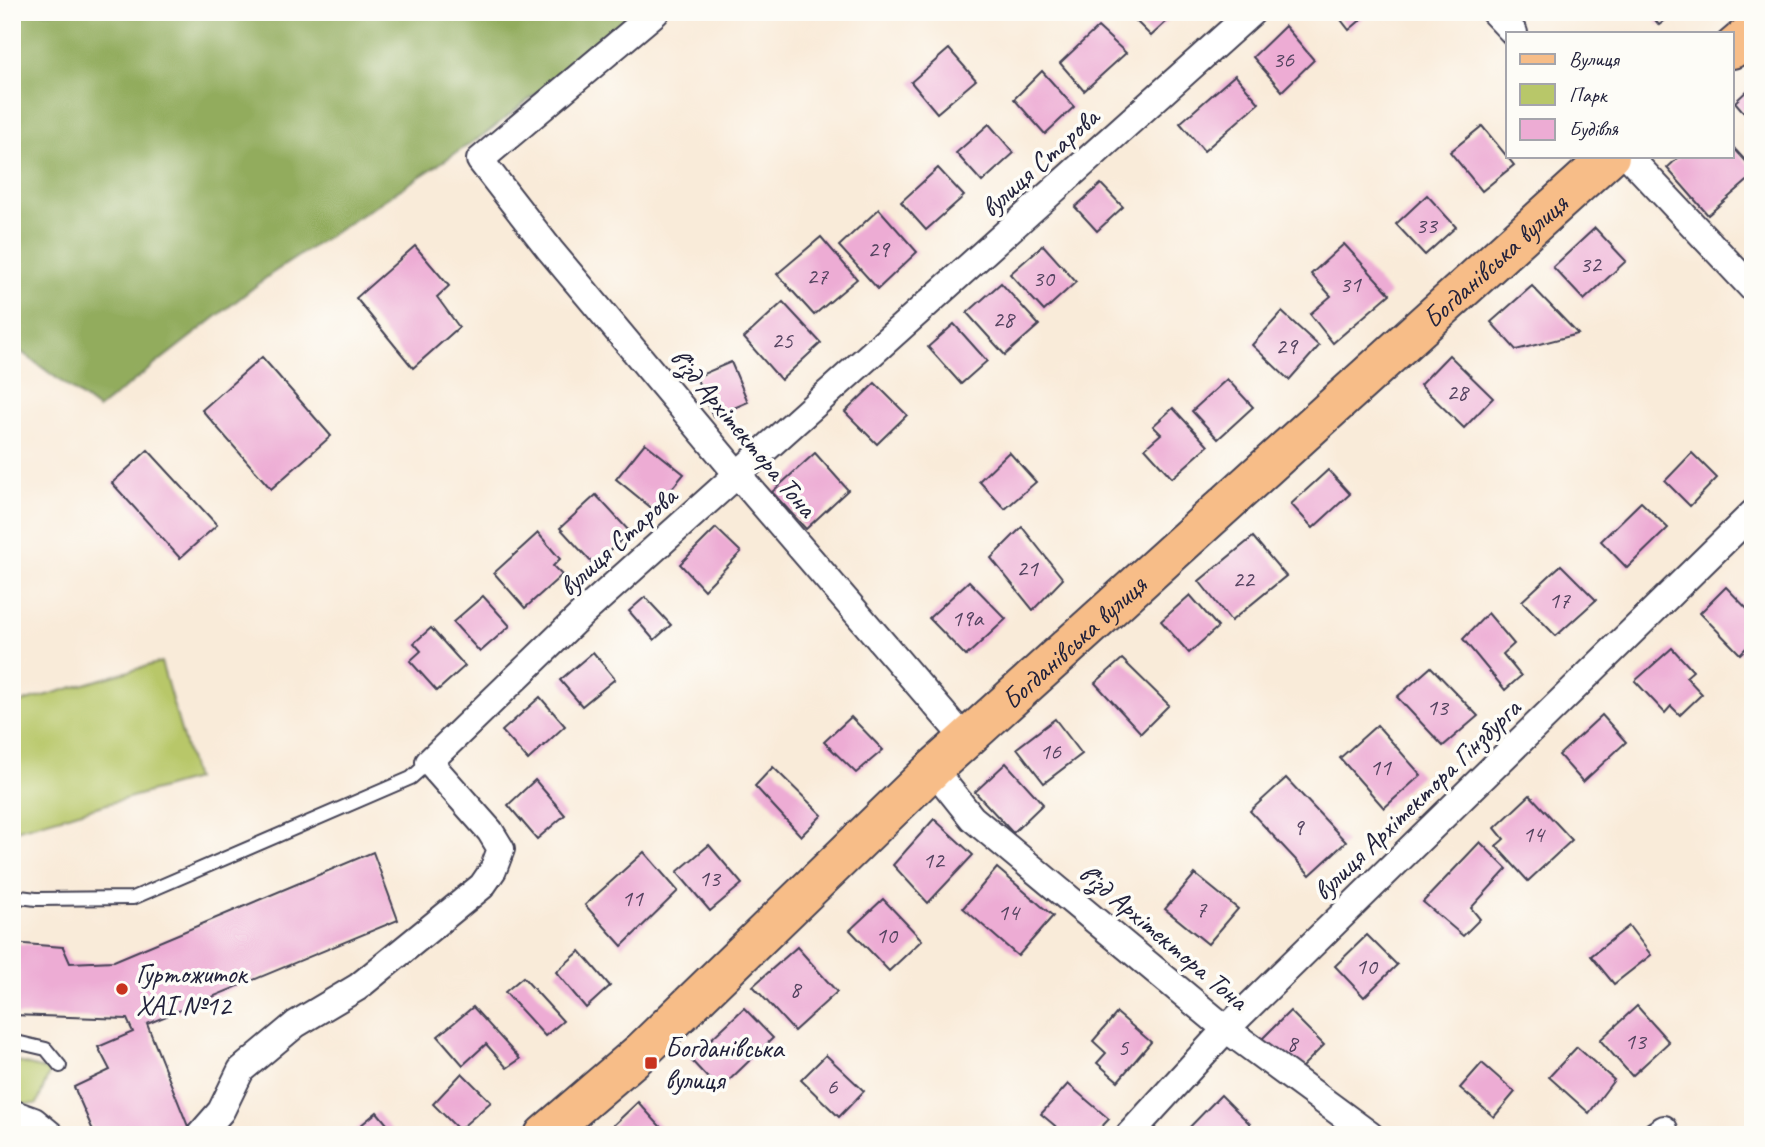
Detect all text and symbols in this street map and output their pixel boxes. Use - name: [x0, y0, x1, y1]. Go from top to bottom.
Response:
- legend: [1506, 32, 1734, 158]
- house number: 36: [1272, 44, 1295, 74]
- text: Вулиця: [1569, 46, 1620, 72]
- text: Парк: [1569, 82, 1609, 108]
- street label: вулиця Старова: [973, 98, 1108, 225]
- text: Будівля: [1569, 116, 1619, 142]
- street label: Богданівська вулиця: [1415, 186, 1575, 335]
- house number: 33: [1415, 210, 1439, 240]
- house number: 29: [867, 234, 891, 264]
- house number: 32: [1579, 249, 1603, 279]
- house number: 27: [806, 261, 829, 291]
- house number: 30: [1032, 263, 1056, 293]
- house number: 31: [1339, 269, 1362, 299]
- house number: 28: [992, 304, 1016, 334]
- house number: 25: [771, 325, 794, 355]
- house number: 29: [1275, 331, 1299, 361]
- street label: в’їзд Архітектора Тона: [662, 341, 826, 526]
- house number: 28: [1446, 377, 1470, 407]
- street label: вулиця Старова: [551, 477, 686, 604]
- house number: 21: [1016, 553, 1039, 583]
- house number: 22: [1232, 564, 1256, 594]
- street label: Богданівська вулиця: [994, 567, 1154, 717]
- house number: 17: [1548, 585, 1571, 615]
- house number: 19а: [951, 603, 985, 633]
- street label: вулиця Архітектора Гінзбурга: [1305, 690, 1529, 908]
- house number: 13: [1426, 692, 1450, 722]
- house number: 16: [1039, 736, 1062, 766]
- house number: 11: [1369, 752, 1392, 782]
- house number: 9: [1293, 812, 1306, 842]
- house number: 14: [1522, 819, 1546, 849]
- house number: 12: [922, 845, 946, 875]
- street label: в’їзд Архітектора Тона: [1071, 855, 1257, 1019]
- house number: 13: [698, 863, 722, 893]
- house number: 11: [621, 883, 644, 913]
- house number: 7: [1196, 894, 1208, 924]
- house number: 14: [997, 897, 1021, 927]
- house number: 10: [875, 920, 899, 950]
- house number: 10: [1355, 951, 1379, 981]
- place label: Гуртожиток ХАІ №12: [136, 956, 249, 1023]
- house number: 8: [790, 974, 803, 1004]
- marker: Гуртожиток ХАІ №12: [114, 981, 130, 997]
- house number: 13: [1624, 1026, 1648, 1056]
- house number: 8: [1287, 1028, 1300, 1058]
- place label: Богданівська вулиця: [665, 1030, 785, 1097]
- house number: 5: [1118, 1032, 1130, 1062]
- marker: Богданівська вулиця: [643, 1055, 659, 1071]
- house number: 6: [827, 1071, 839, 1101]

